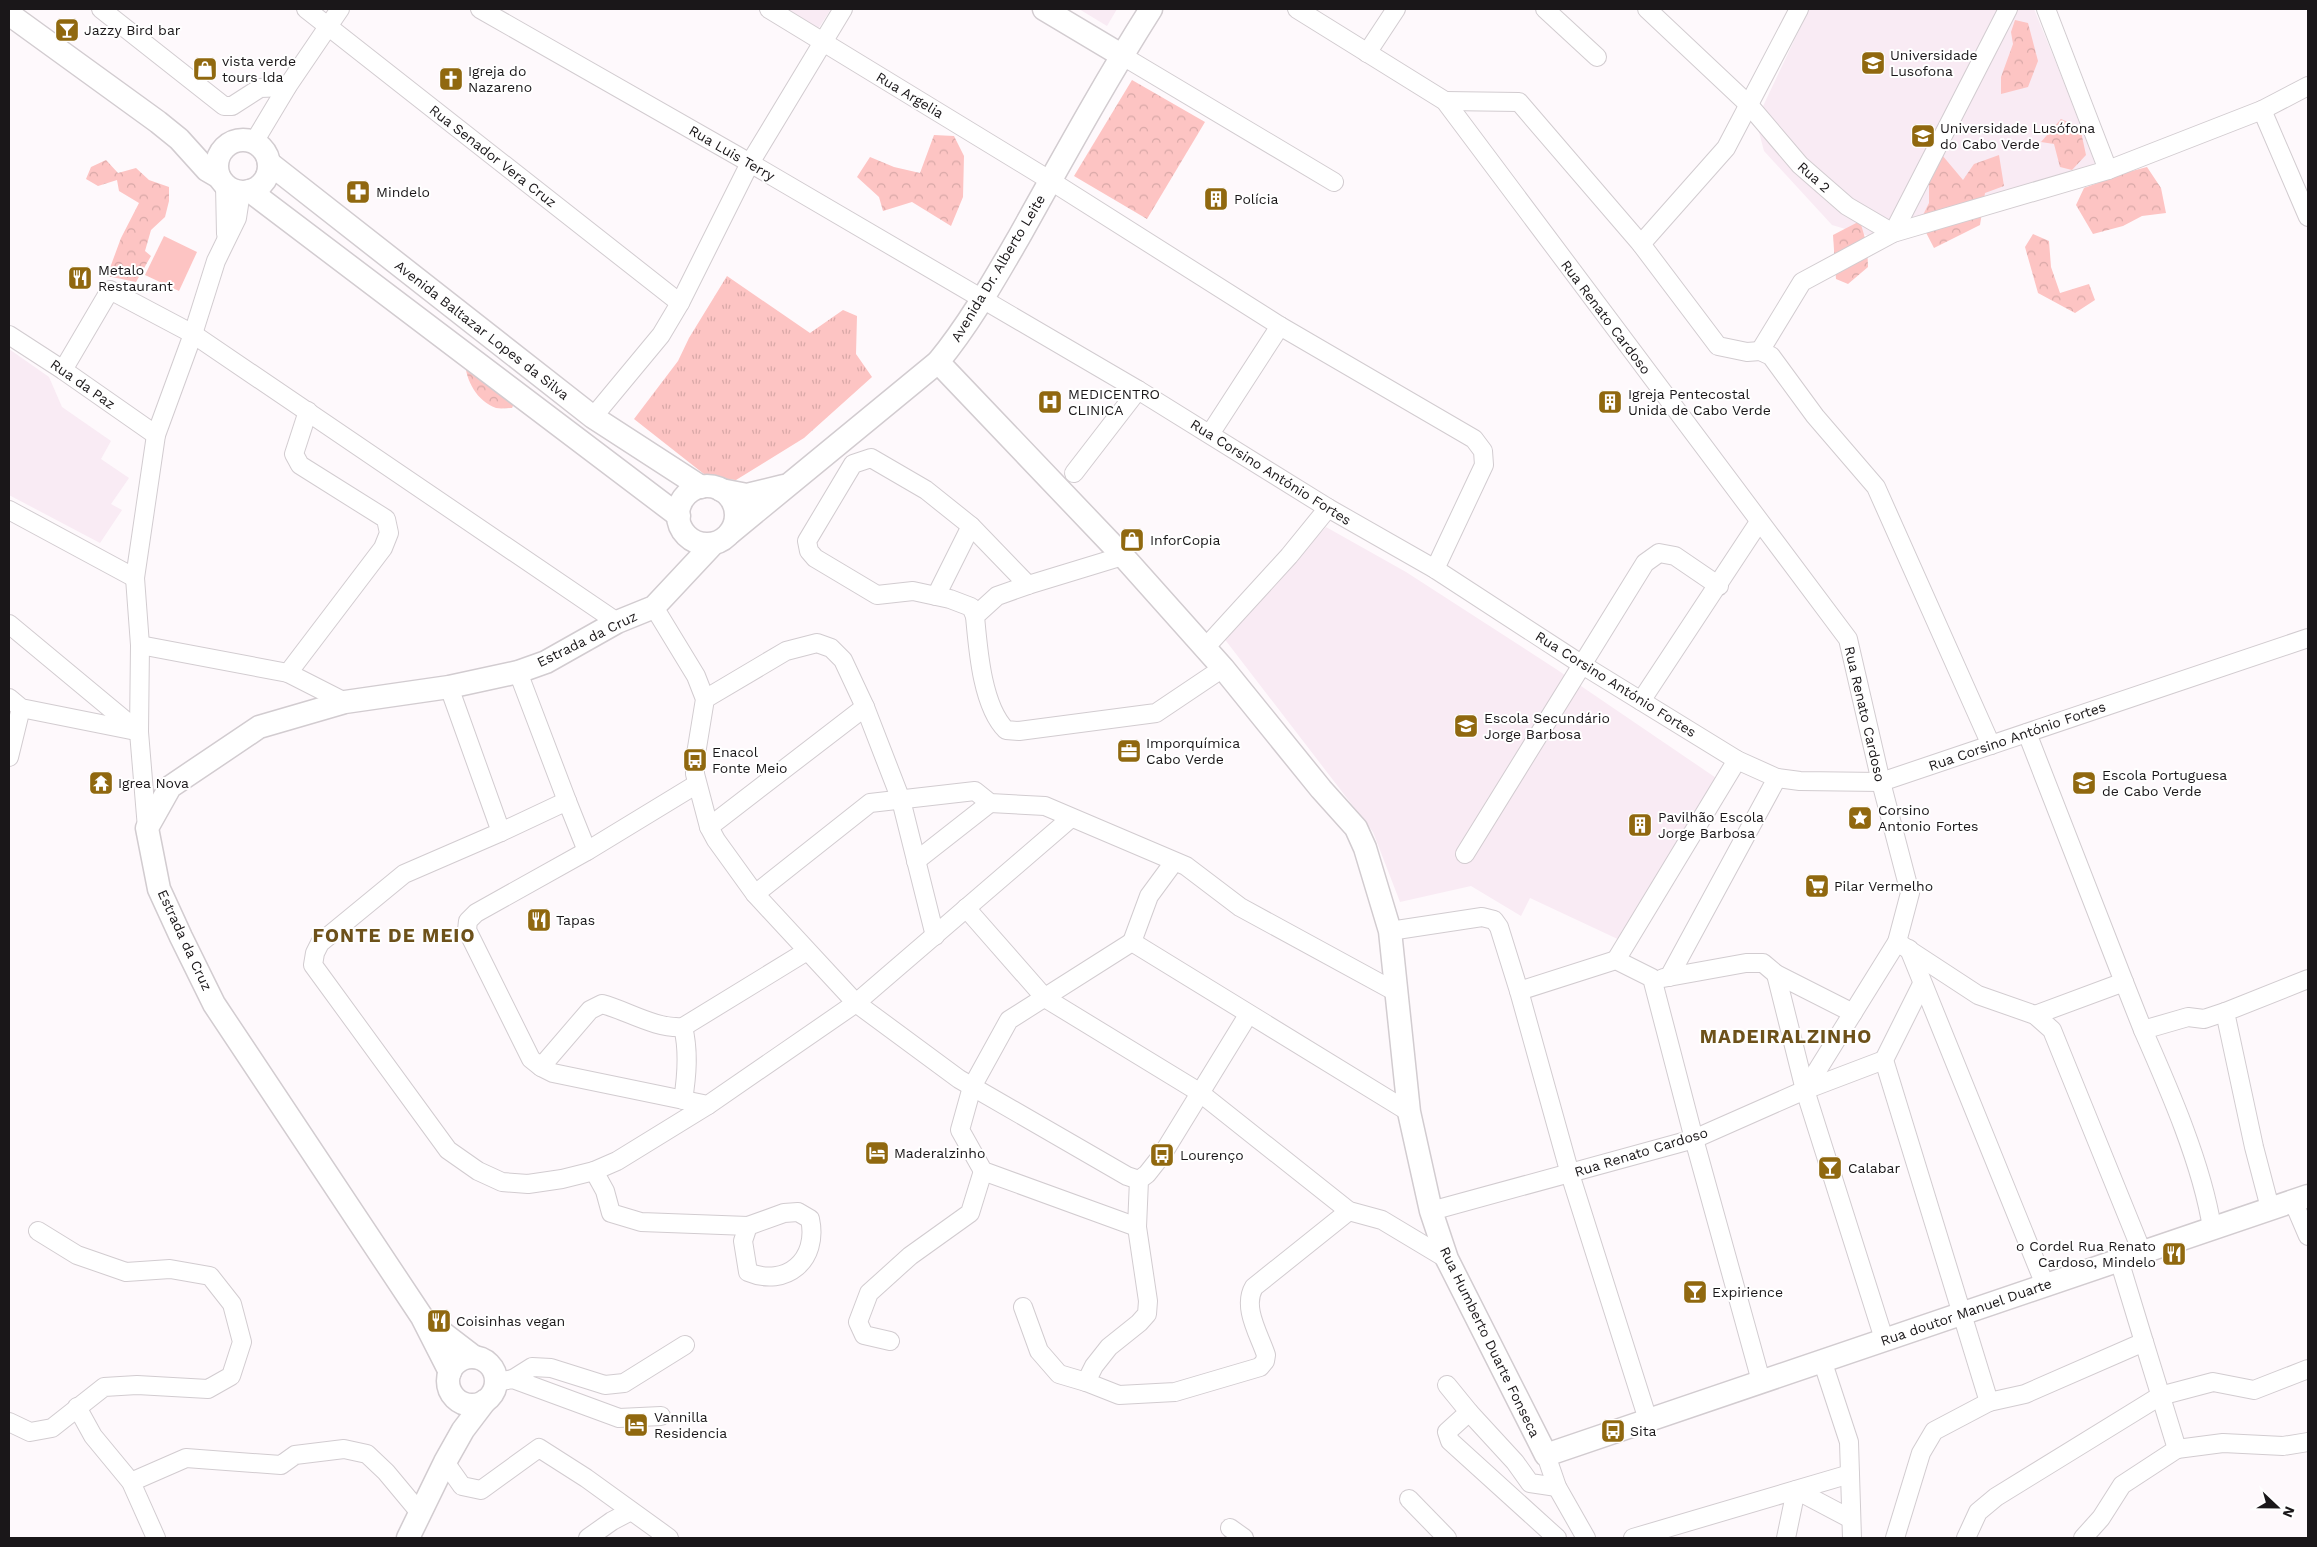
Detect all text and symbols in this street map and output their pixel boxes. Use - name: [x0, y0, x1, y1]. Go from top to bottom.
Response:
- bar icon: Jazzy Bird bar: [54, 17, 80, 43]
- place label: Jazzy Bird bar: [84, 22, 181, 38]
- place label: Universidade Lusofona: [1890, 47, 1978, 79]
- school or university icon: Universidade Lusofona: [1860, 50, 1886, 76]
- place label: vista verde tours lda: [222, 53, 296, 85]
- shop icon: vista verde tours lda: [192, 56, 218, 82]
- place label: Igreja do Nazareno: [468, 63, 532, 95]
- church icon: Igreja do Nazareno: [438, 66, 464, 92]
- street label: Rua Argelia: [873, 69, 947, 121]
- street label: Rua Senador Vera Cruz: [426, 102, 560, 210]
- place label: Universidade Lusófona do Cabo Verde: [1940, 120, 2095, 152]
- street label: Rua Luis Terry: [686, 122, 778, 184]
- school or university icon: Universidade Lusófona do Cabo Verde: [1910, 123, 1936, 149]
- street label: Rua 2: [1794, 158, 1834, 196]
- pharmacy icon: Mindelo: [345, 179, 371, 205]
- place label: Mindelo: [376, 184, 430, 200]
- building icon: Polícia: [1203, 186, 1229, 212]
- place label: Polícia: [1234, 191, 1278, 207]
- street label: Avenida Dr. Alberto Leite: [948, 192, 1048, 344]
- street label: Avenida Baltazar Lopes da Silva: [392, 257, 572, 403]
- street label: Rua Renato Cardoso: [1558, 257, 1654, 377]
- place label: Metalo Restaurant: [98, 262, 173, 294]
- restaurant icon: Metalo Restaurant: [67, 265, 93, 291]
- street label: Rua da Paz: [48, 356, 118, 412]
- place label: MEDICENTRO CLINICA: [1068, 386, 1160, 418]
- place label: Igreja Pentecostal Unida de Cabo Verde: [1628, 386, 1771, 418]
- hospital icon: MEDICENTRO CLINICA: [1037, 389, 1063, 415]
- building icon: Igreja Pentecostal Unida de Cabo Verde: [1597, 389, 1623, 415]
- street label: Rua Corsino António Fortes: [1188, 416, 1354, 528]
- shop icon: InforCopia: [1119, 527, 1145, 553]
- place label: InforCopia: [1150, 532, 1221, 548]
- street label: Estrada da Cruz: [534, 608, 640, 670]
- street label: Rua Corsino António Fortes: [1533, 628, 1699, 740]
- street label: Rua Renato Cardoso: [1842, 645, 1888, 783]
- street label: Rua Corsino António Fortes: [1926, 698, 2108, 774]
- place label: Escola Secundário Jorge Barbosa: [1484, 710, 1610, 742]
- school or university icon: Escola Secundário Jorge Barbosa: [1453, 713, 1479, 739]
- place label: Imporquímica Cabo Verde: [1146, 735, 1240, 767]
- office icon: Imporquímica Cabo Verde: [1116, 738, 1142, 764]
- place label: Enacol Fonte Meio: [712, 744, 788, 776]
- bus stop icon: Enacol Fonte Meio: [682, 747, 708, 773]
- place label: Escola Portuguesa de Cabo Verde: [2102, 767, 2227, 799]
- temple icon: Igrea Nova: [88, 770, 114, 796]
- school or university icon: Escola Portuguesa de Cabo Verde: [2071, 770, 2097, 796]
- place label: Igrea Nova: [118, 775, 189, 791]
- place label: Corsino Antonio Fortes: [1878, 802, 1978, 834]
- place icon: Corsino Antonio Fortes: [1847, 805, 1873, 831]
- place label: Pavilhão Escola Jorge Barbosa: [1658, 809, 1764, 841]
- building icon: Pavilhão Escola Jorge Barbosa: [1627, 812, 1653, 838]
- supermarket icon: Pilar Vermelho: [1804, 873, 1830, 899]
- place label: Pilar Vermelho: [1834, 878, 1933, 894]
- street label: Estrada da Cruz: [155, 887, 215, 993]
- restaurant icon: Tapas: [526, 907, 552, 933]
- place label: Tapas: [556, 912, 595, 928]
- district label: FONTE DE MEIO: [313, 924, 475, 947]
- district label: MADEIRALZINHO: [1700, 1025, 1872, 1048]
- street label: Rua Renato Cardoso: [1572, 1124, 1710, 1180]
- hotel icon: Maderalzinho: [864, 1140, 890, 1166]
- bus stop icon: Lourenço: [1149, 1142, 1175, 1168]
- place label: Maderalzinho: [894, 1145, 985, 1161]
- place label: Lourenço: [1180, 1147, 1244, 1163]
- bar icon: Calabar: [1817, 1155, 1843, 1181]
- place label: Calabar: [1848, 1160, 1900, 1176]
- place label: o Cordel Rua Renato Cardoso, Mindelo: [2016, 1238, 2156, 1270]
- restaurant icon: o Cordel Rua Renato Cardoso, Mindelo: [2161, 1241, 2187, 1267]
- street label: Rua Humberto Duarte Fonseca: [1437, 1244, 1543, 1440]
- street label: Rua doutor Manuel Duarte: [1878, 1275, 2054, 1349]
- bar icon: Expirience: [1682, 1279, 1708, 1305]
- place label: Expirience: [1712, 1284, 1783, 1300]
- restaurant icon: Coisinhas vegan: [426, 1308, 452, 1334]
- place label: Coisinhas vegan: [456, 1313, 565, 1329]
- place label: Vannilla Residencia: [654, 1409, 727, 1441]
- hotel icon: Vannilla Residencia: [623, 1412, 649, 1438]
- bus stop icon: Sita: [1600, 1418, 1626, 1444]
- place label: Sita: [1630, 1423, 1656, 1439]
- north arrow: [2252, 1482, 2302, 1532]
- text: N: [2280, 1504, 2298, 1520]

